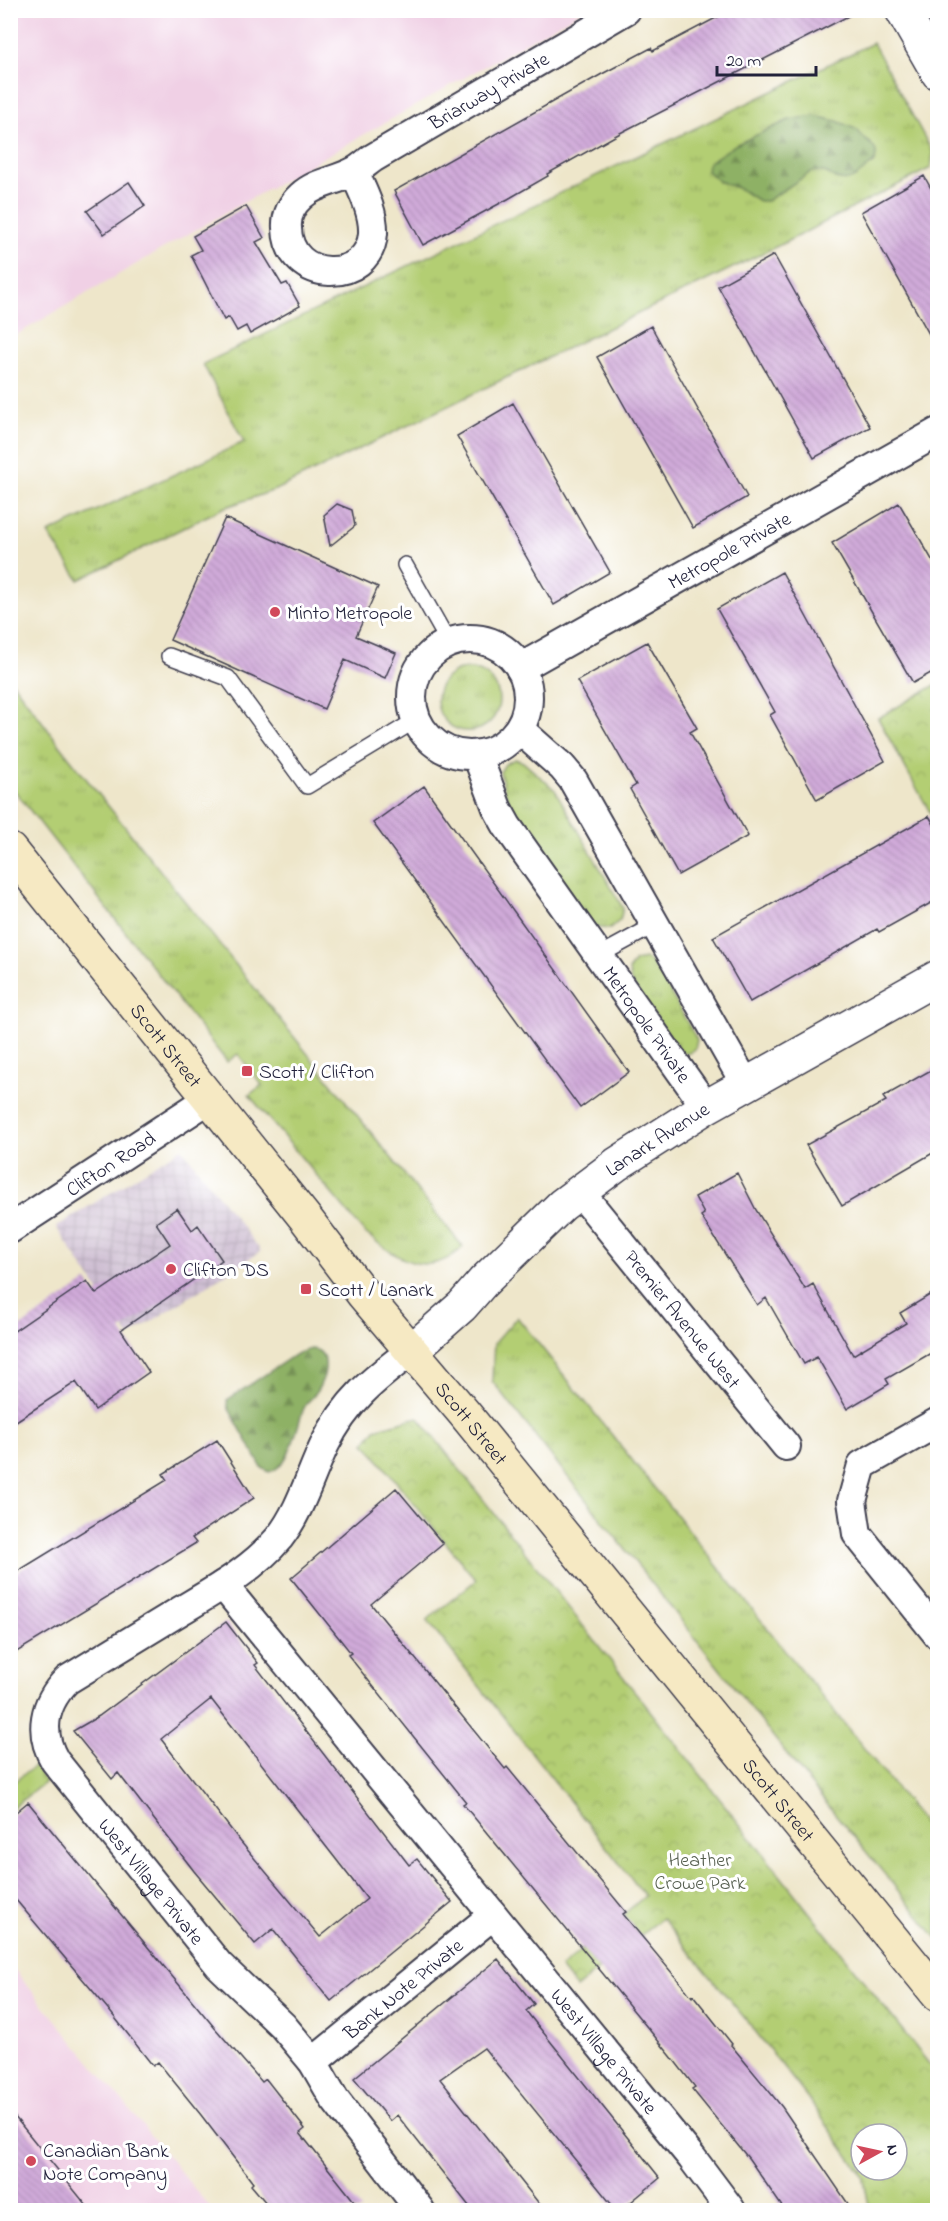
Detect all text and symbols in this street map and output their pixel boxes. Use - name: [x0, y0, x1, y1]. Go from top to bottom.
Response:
- scale bar: [717, 39, 816, 77]
- street label: Briarway Private: [423, 46, 555, 140]
- text: 20 m: [726, 49, 761, 75]
- street label: Metropole Private: [663, 506, 797, 598]
- place label: Minto Metropole: [287, 600, 412, 629]
- marker: Minto Metropole: [268, 605, 282, 619]
- street label: Metropole Private: [594, 961, 697, 1090]
- street label: Scott Street: [122, 998, 208, 1095]
- place label: Scott / Clifton: [259, 1059, 374, 1088]
- marker: Scott / Clifton: [240, 1064, 254, 1078]
- street label: Lanark Avenue: [600, 1096, 716, 1185]
- street label: Clifton Road: [61, 1125, 162, 1205]
- street label: Premier Avenue West: [616, 1245, 746, 1396]
- place label: Clifton DS: [183, 1257, 269, 1286]
- marker: Clifton DS: [164, 1262, 178, 1276]
- place label: Scott / Lanark: [318, 1277, 434, 1306]
- marker: Scott / Lanark: [299, 1282, 313, 1296]
- street label: Scott Street: [427, 1376, 513, 1473]
- street label: Scott Street: [734, 1753, 820, 1850]
- street label: West Village Private: [90, 1813, 210, 1952]
- park label: Heather Crowe Park: [655, 1847, 746, 1899]
- street label: Bank Note Private: [338, 1933, 471, 2049]
- street label: West Village Private: [542, 1983, 663, 2122]
- north arrow: [849, 2122, 909, 2182]
- place label: Canadian Bank Note Company: [43, 2138, 169, 2190]
- text: N: [879, 2143, 905, 2157]
- marker: Canadian Bank Note Company: [24, 2154, 38, 2168]

